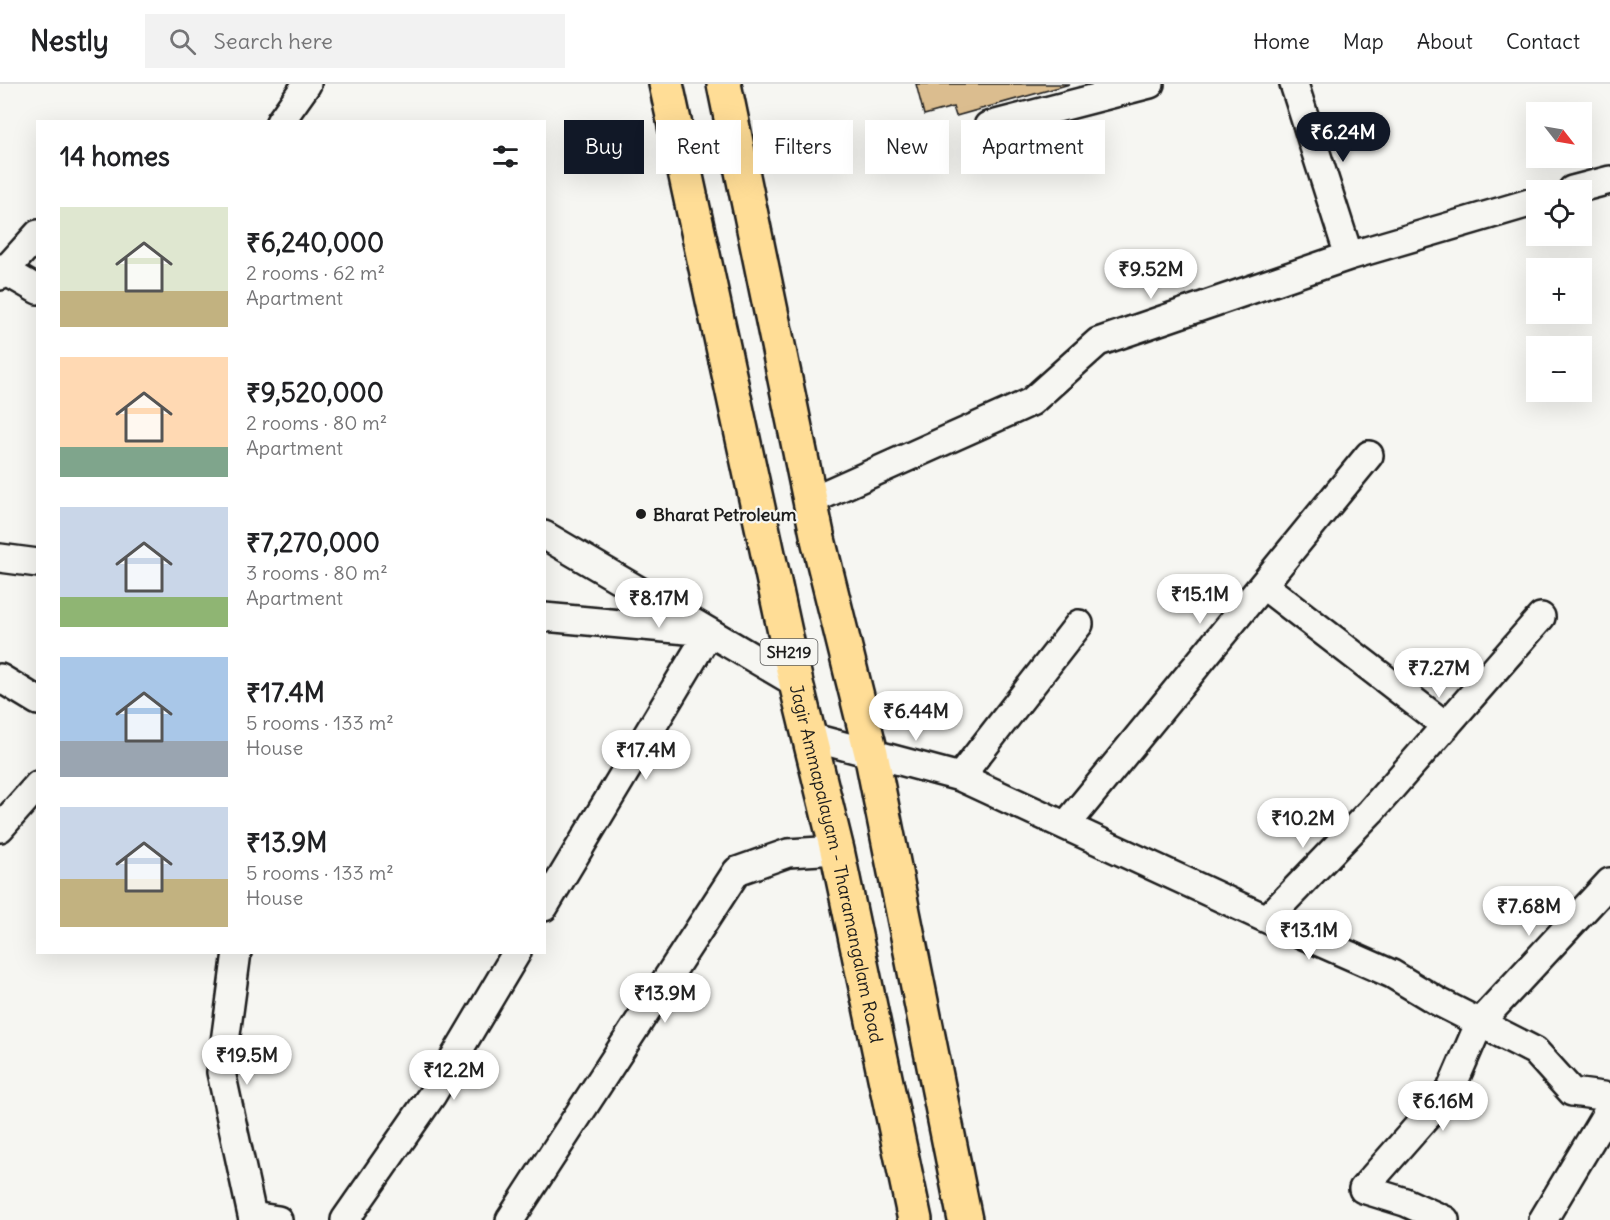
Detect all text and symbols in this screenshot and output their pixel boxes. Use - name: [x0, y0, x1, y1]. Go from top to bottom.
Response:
- search box: [145, 14, 565, 68]
- text: Nestly: [30, 23, 109, 59]
- icon: search: [166, 25, 199, 58]
- text: Search here: [214, 27, 333, 55]
- text: Home: [1253, 28, 1310, 55]
- text: Map: [1343, 28, 1384, 55]
- text: About: [1417, 28, 1473, 55]
- text: Contact: [1506, 28, 1580, 55]
- north arrow: [1526, 102, 1592, 168]
- map controls: [1526, 102, 1592, 402]
- pin: ₹6.24M: [1294, 112, 1392, 163]
- text: ₹6.24M: [1310, 119, 1376, 144]
- chip: Buy: [564, 120, 644, 174]
- chip: Rent: [656, 120, 741, 174]
- chip: Filters: [753, 120, 853, 174]
- chip: New: [865, 120, 949, 174]
- chip: Apartment: [961, 120, 1105, 174]
- text: 14 homes: [60, 140, 170, 173]
- icon: filters: [489, 140, 522, 173]
- button: locate: [1526, 180, 1592, 246]
- text: ₹6,240,000: [246, 226, 384, 259]
- icon: home: [108, 231, 180, 303]
- pin: ₹9.52M: [1102, 249, 1200, 300]
- text: ₹9.52M: [1118, 256, 1184, 281]
- button: +: [1526, 258, 1592, 324]
- text: 2 rooms · 62 m²: [246, 260, 385, 285]
- text: Apartment: [246, 285, 343, 310]
- button: −: [1526, 336, 1592, 402]
- text: ₹9,520,000: [246, 376, 384, 409]
- icon: home: [108, 381, 180, 453]
- text: 2 rooms · 80 m²: [246, 410, 387, 435]
- text: Apartment: [246, 435, 343, 460]
- place label: Bharat Petroleum: [653, 503, 797, 526]
- marker: Bharat Petroleum: [634, 507, 648, 521]
- text: ₹7,270,000: [246, 526, 380, 559]
- icon: home: [108, 531, 180, 603]
- text: 3 rooms · 80 m²: [246, 560, 388, 585]
- pin: ₹15.1M: [1151, 574, 1249, 625]
- pin: ₹8.17M: [610, 578, 708, 629]
- text: ₹15.1M: [1171, 581, 1229, 606]
- text: Apartment: [246, 585, 343, 610]
- text: ₹8.17M: [629, 585, 689, 610]
- road number: SH219: [760, 639, 818, 665]
- pin: ₹7.27M: [1390, 648, 1488, 699]
- text: ₹7.27M: [1408, 655, 1470, 680]
- text: ₹17.4M: [246, 676, 325, 709]
- icon: home: [108, 681, 180, 753]
- street label: Jagir Ammapalayam - Tharamangalam Road: [785, 682, 889, 1045]
- pin: ₹6.44M: [867, 691, 965, 742]
- text: ₹6.44M: [883, 698, 949, 723]
- text: 5 rooms · 133 m²: [246, 710, 394, 735]
- pin: ₹17.4M: [597, 730, 695, 781]
- text: House: [246, 735, 303, 760]
- text: ₹17.4M: [616, 737, 676, 762]
- pin: ₹10.2M: [1254, 798, 1352, 849]
- text: ₹10.2M: [1271, 805, 1335, 830]
- text: ₹13.9M: [246, 826, 327, 859]
- icon: home: [108, 831, 180, 903]
- text: 5 rooms · 133 m²: [246, 860, 394, 885]
- text: House: [246, 885, 303, 910]
- pin: ₹7.68M: [1480, 886, 1578, 937]
- text: ₹7.68M: [1497, 893, 1561, 918]
- pin: ₹13.1M: [1260, 910, 1358, 961]
- text: ₹13.1M: [1280, 917, 1338, 942]
- pin: ₹13.9M: [616, 973, 714, 1024]
- text: ₹13.9M: [634, 980, 696, 1005]
- pin: ₹19.5M: [198, 1035, 296, 1086]
- text: ₹19.5M: [216, 1042, 278, 1067]
- pin: ₹12.2M: [405, 1050, 503, 1101]
- text: ₹12.2M: [423, 1057, 485, 1082]
- pin: ₹6.16M: [1394, 1081, 1492, 1132]
- text: ₹6.16M: [1412, 1088, 1474, 1113]

